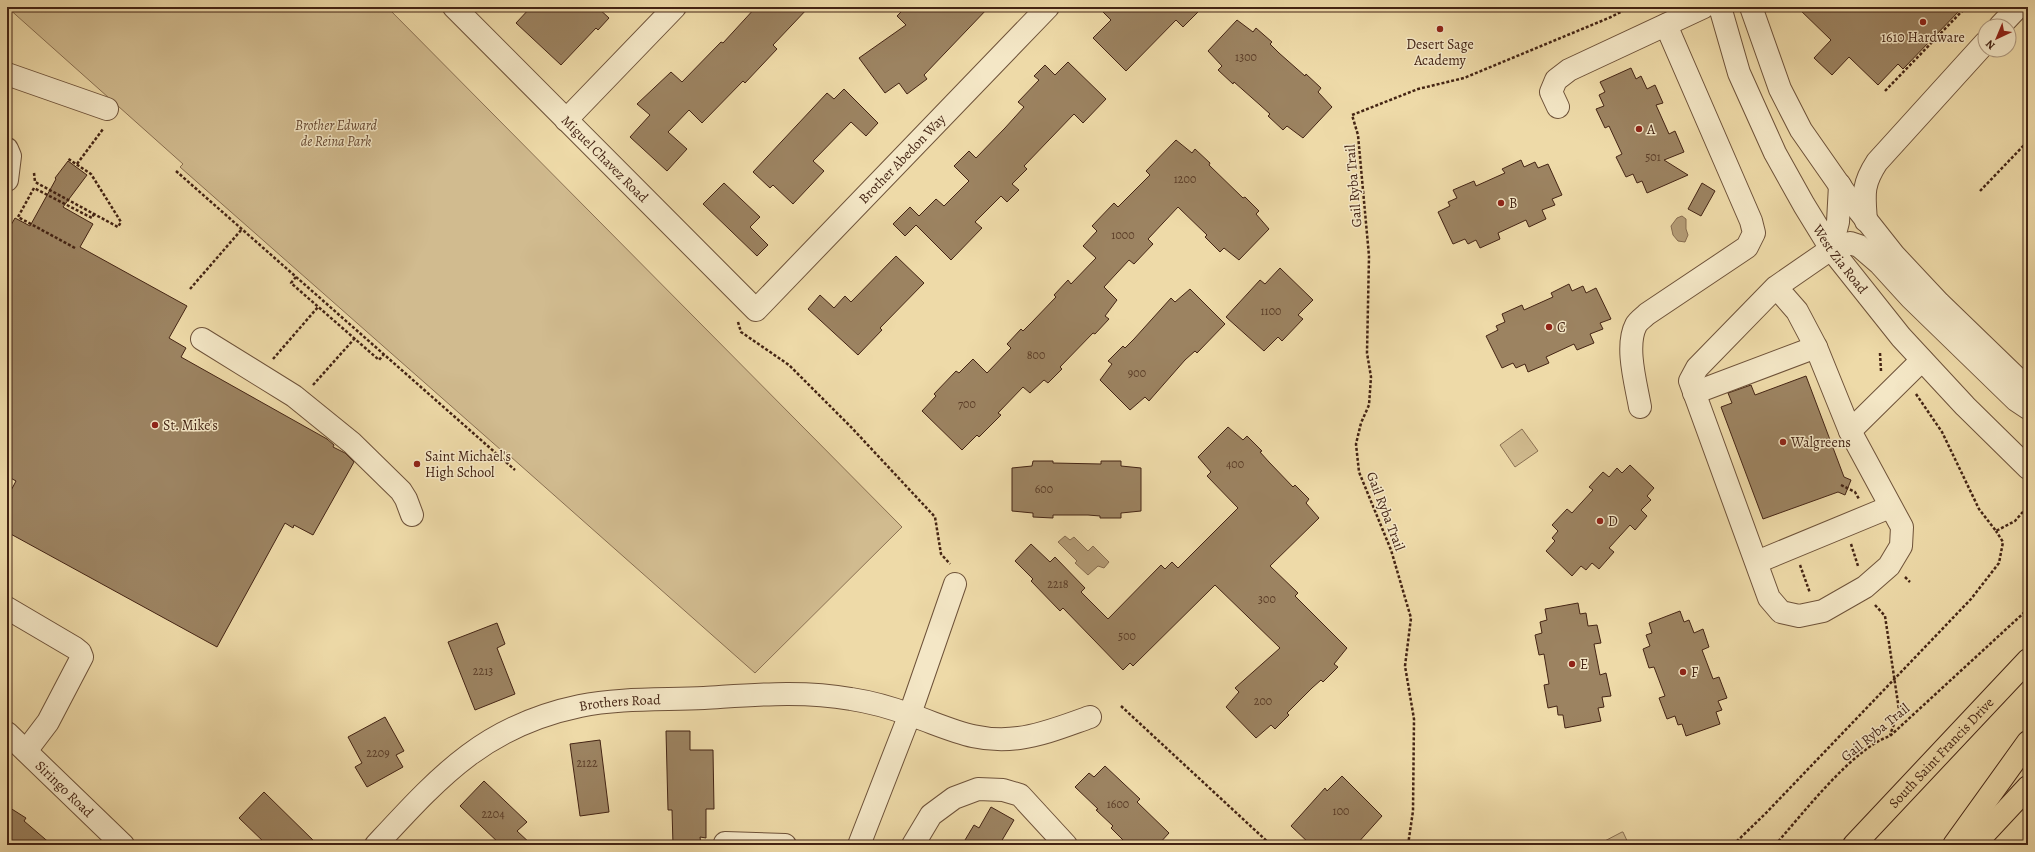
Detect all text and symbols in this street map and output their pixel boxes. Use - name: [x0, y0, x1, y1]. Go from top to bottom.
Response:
- marker: 1610 Hardware: [1918, 17, 1928, 27]
- north arrow: [1977, 18, 2017, 58]
- marker: Desert Sage Academy: [1435, 24, 1445, 34]
- place label: 1610 Hardware: [1881, 28, 1965, 47]
- place label: Desert Sage Academy: [1406, 35, 1474, 70]
- text: N: [1982, 37, 1998, 53]
- house number: 1300: [1235, 49, 1257, 65]
- street label: Brother Abedon Way: [855, 109, 950, 208]
- street label: Miguel Chavez Road: [557, 111, 653, 207]
- park label: Brother Edward de Reina Park: [295, 116, 377, 151]
- place label: A: [1646, 120, 1656, 139]
- marker: A: [1634, 124, 1644, 134]
- street label: Gail Ryba Trail: [1340, 143, 1367, 228]
- house number: 501: [1645, 149, 1661, 165]
- house number: 1200: [1174, 171, 1196, 187]
- place label: B: [1509, 194, 1517, 213]
- marker: B: [1496, 198, 1506, 208]
- street label: West Zia Road: [1808, 220, 1872, 298]
- house number: 1000: [1111, 227, 1135, 243]
- house number: 1100: [1260, 303, 1282, 319]
- place label: C: [1557, 318, 1566, 337]
- marker: C: [1544, 322, 1554, 332]
- house number: 800: [1027, 347, 1045, 363]
- house number: 900: [1128, 365, 1146, 381]
- house number: 700: [958, 396, 976, 412]
- place label: St. Mike's: [163, 416, 218, 435]
- marker: St. Mike's: [150, 420, 160, 430]
- place label: Walgreens: [1790, 433, 1851, 452]
- marker: Walgreens: [1778, 437, 1788, 447]
- place label: Saint Michael's High School: [425, 447, 511, 482]
- house number: 400: [1226, 456, 1244, 472]
- marker: Saint Michael's High School: [412, 459, 422, 469]
- street label: Gail Ryba Trail: [1362, 469, 1410, 554]
- house number: 600: [1035, 481, 1053, 497]
- place label: D: [1608, 512, 1618, 531]
- marker: D: [1595, 516, 1605, 526]
- house number: 2218: [1047, 576, 1069, 592]
- house number: 300: [1258, 591, 1276, 607]
- house number: 500: [1118, 628, 1136, 644]
- place label: E: [1580, 655, 1588, 674]
- marker: E: [1567, 659, 1577, 669]
- house number: 2213: [473, 663, 493, 679]
- place label: F: [1691, 663, 1698, 682]
- marker: F: [1678, 667, 1688, 677]
- street label: Brothers Road: [577, 690, 661, 716]
- house number: 200: [1254, 693, 1272, 709]
- street label: South Saint Francis Drive: [1885, 693, 1998, 812]
- street label: Gail Ryba Trail: [1837, 698, 1914, 766]
- house number: 2209: [366, 745, 390, 761]
- house number: 2122: [576, 755, 598, 771]
- street label: Siringo Road: [31, 756, 98, 822]
- house number: 1600: [1107, 796, 1129, 812]
- house number: 100: [1333, 803, 1349, 819]
- house number: 2204: [481, 806, 505, 822]

